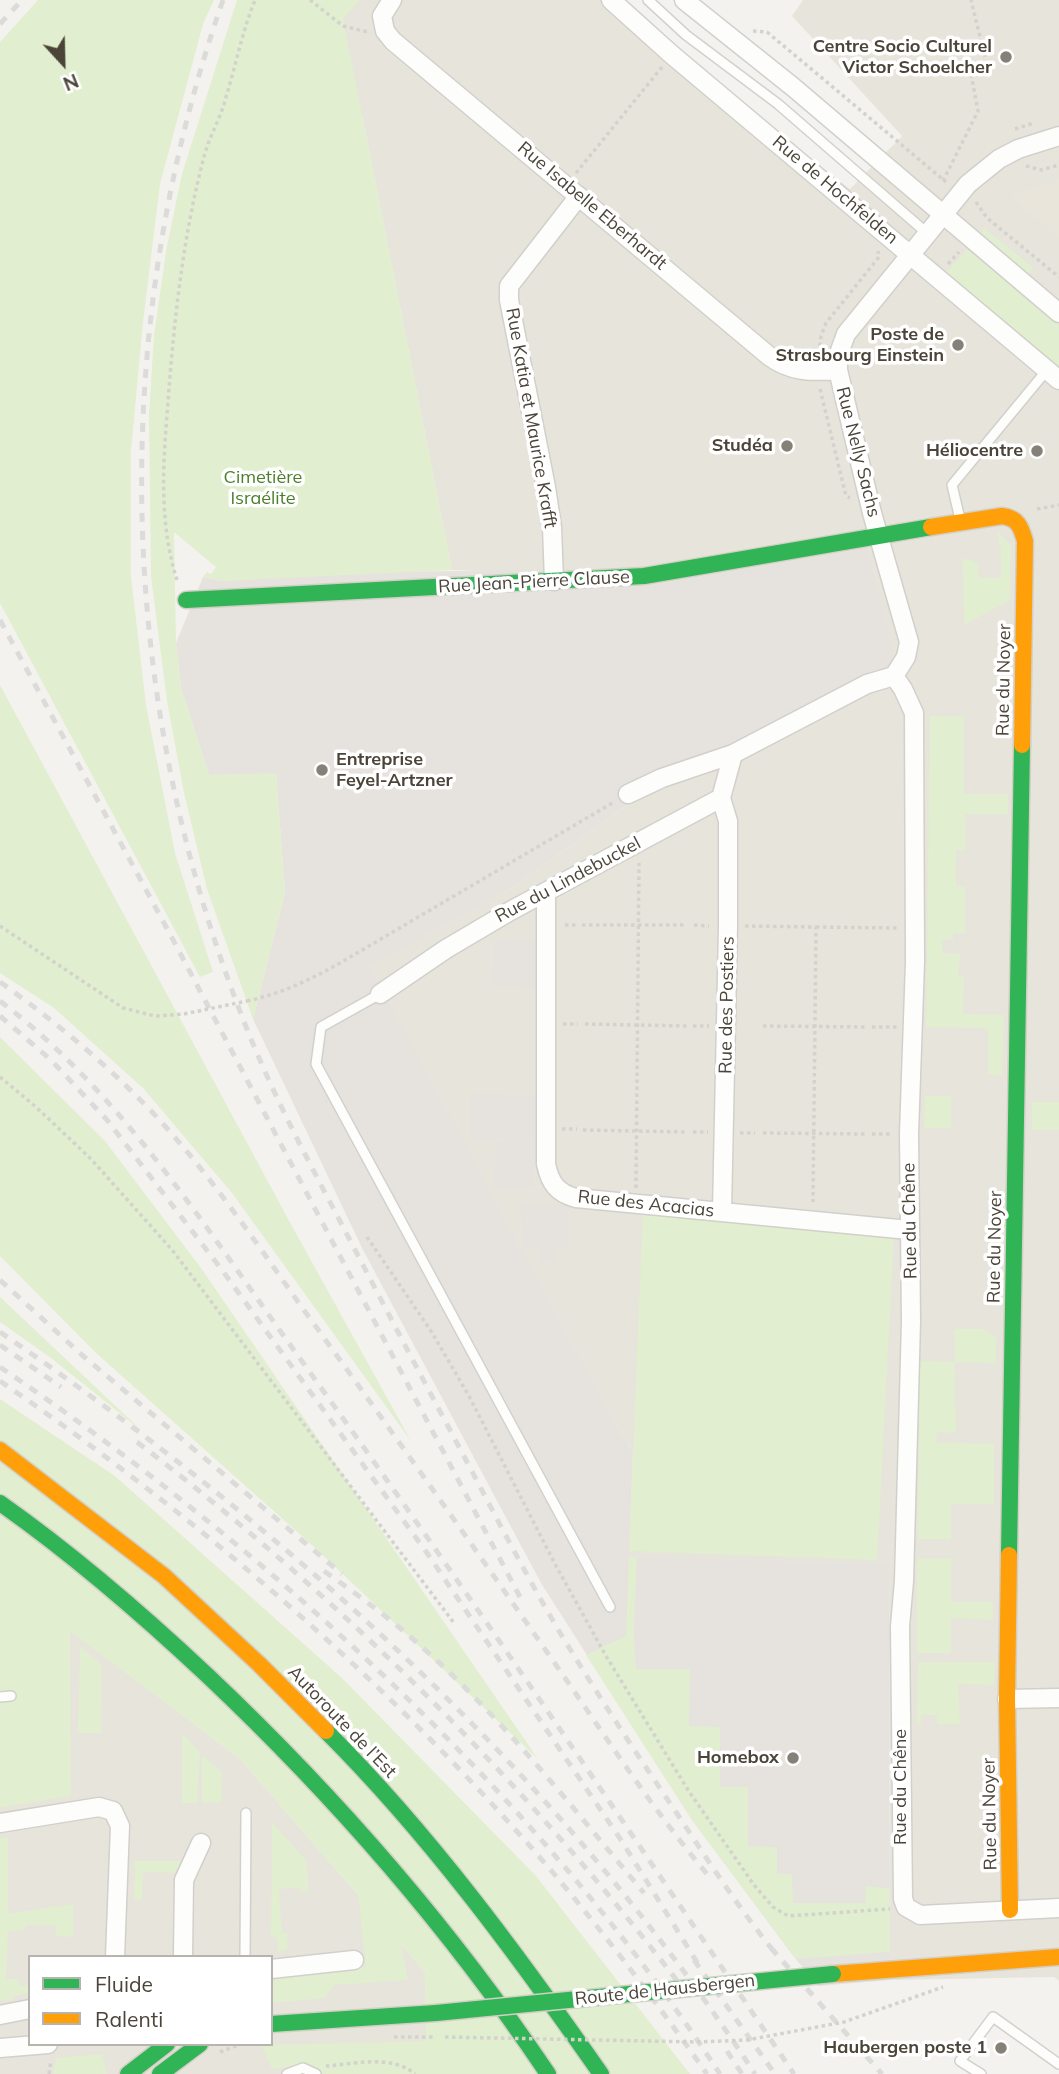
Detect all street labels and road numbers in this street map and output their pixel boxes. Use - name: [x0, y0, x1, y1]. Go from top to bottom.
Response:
- street label: Rue de Hochfelden: [768, 131, 902, 249]
- street label: Rue Isabelle Eberhardt: [513, 137, 671, 275]
- street label: Rue Katia et Maurice Krafft: [501, 306, 561, 530]
- street label: Rue Nelly Sachs: [831, 384, 885, 520]
- street label: Rue Jean-Pierre Clause: [438, 566, 630, 598]
- street label: Rue du Noyer: [992, 624, 1016, 736]
- street label: Rue du Lindebuckel: [492, 833, 644, 927]
- street label: Rue des Postiers: [715, 936, 739, 1074]
- street label: Rue du Chêne: [898, 1163, 922, 1279]
- street label: Rue des Acacias: [577, 1186, 715, 1222]
- street label: Rue du Noyer: [983, 1191, 1007, 1303]
- street label: Autoroute de l’Est: [283, 1662, 401, 1782]
- street label: Rue du Chêne: [890, 1729, 912, 1845]
- street label: Rue du Noyer: [978, 1758, 1002, 1870]
- street label: Route de Hausbergen: [574, 1970, 756, 2010]

